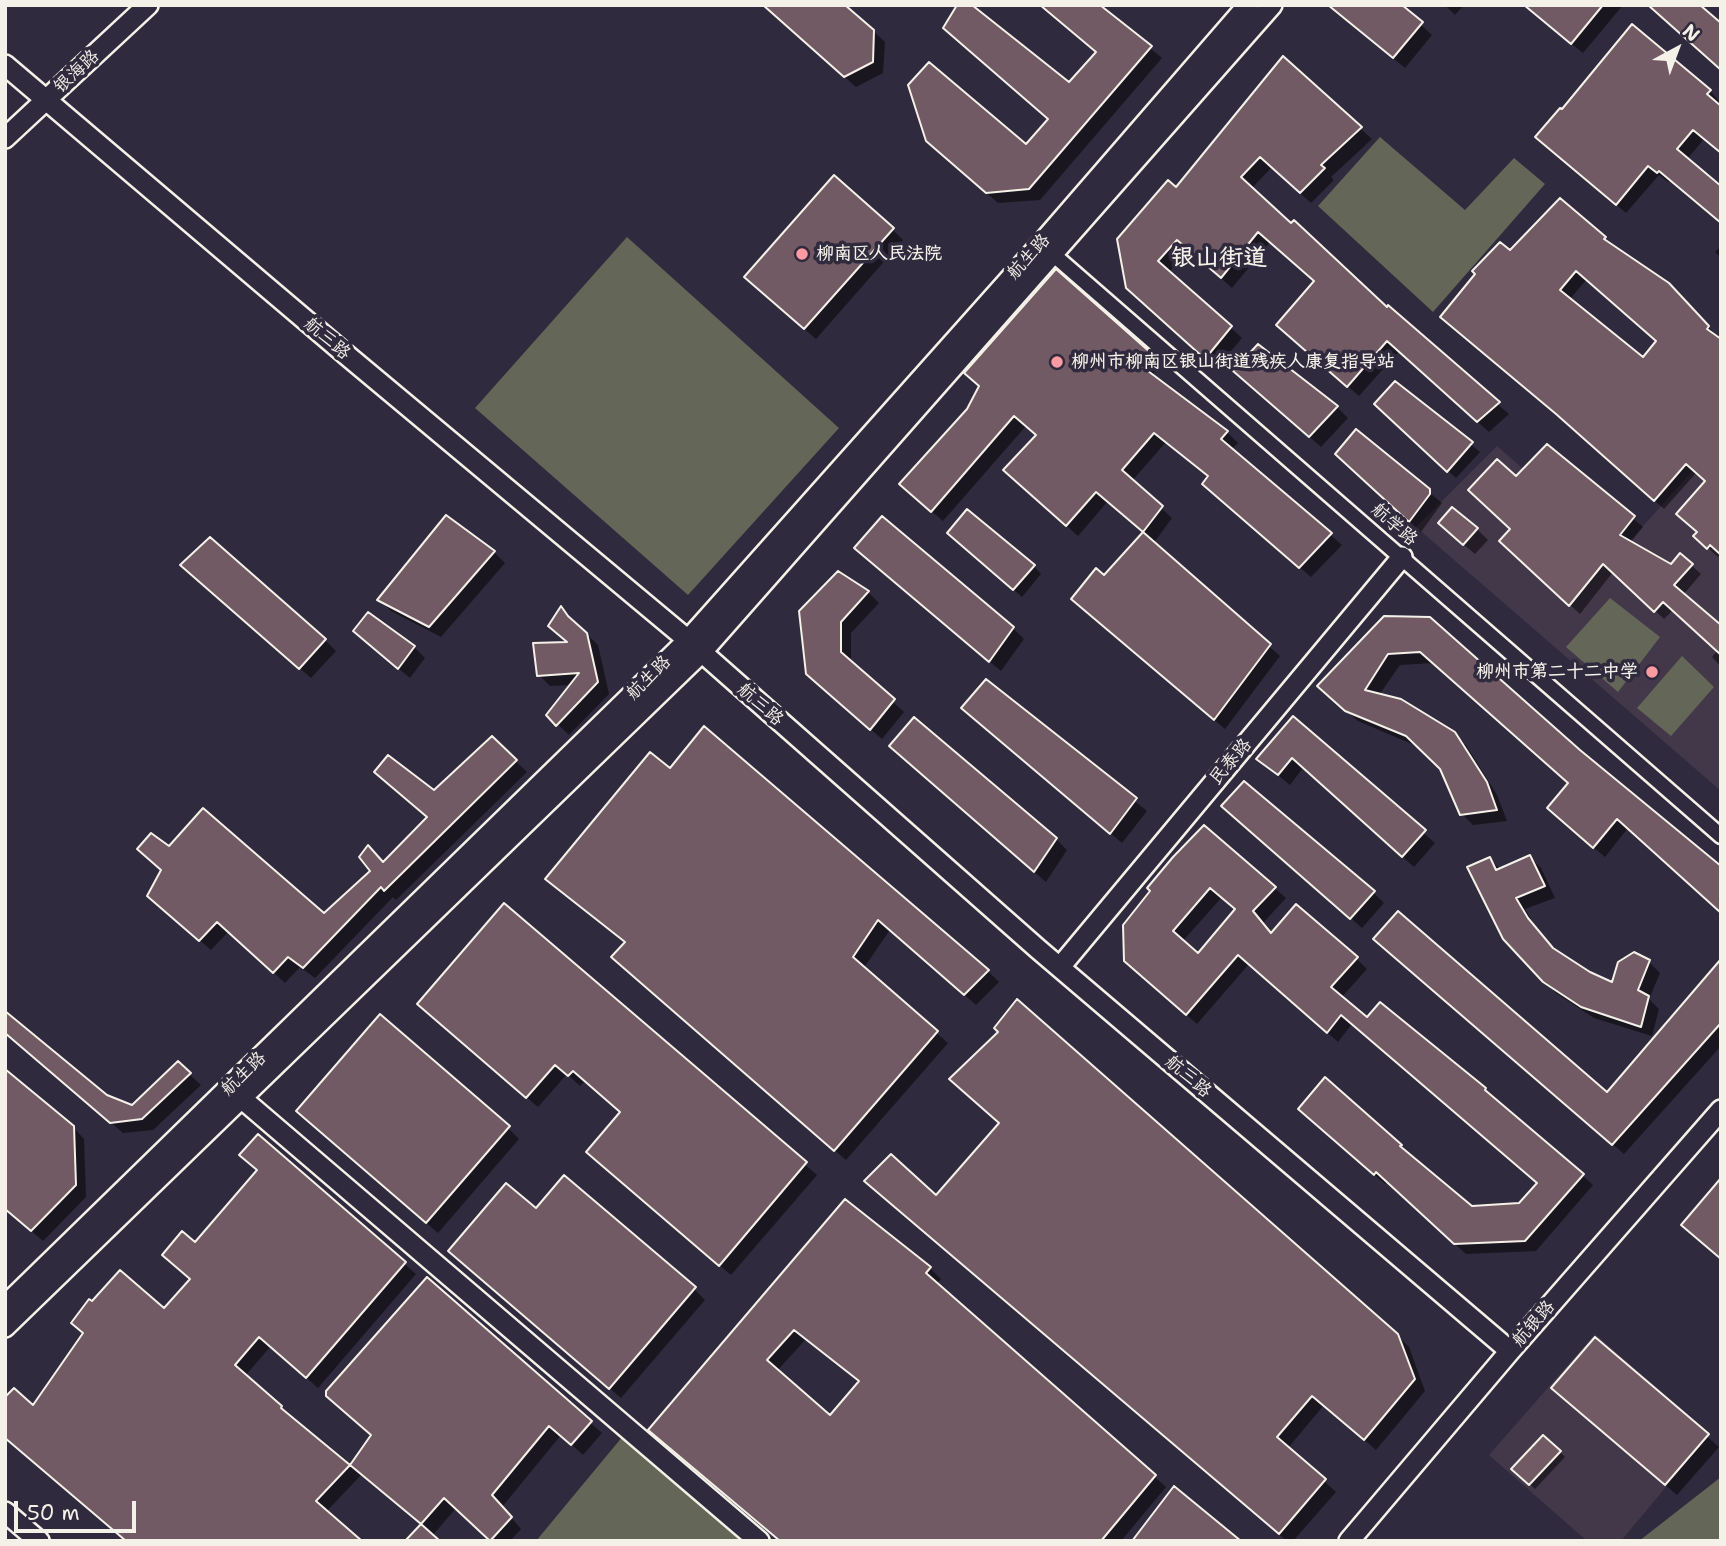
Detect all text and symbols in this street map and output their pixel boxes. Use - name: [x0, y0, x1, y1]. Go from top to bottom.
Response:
- north arrow: [1642, 14, 1712, 84]
- text: N: [1677, 18, 1705, 47]
- street label: 银海路: [50, 46, 104, 98]
- street label: 航生路: [1003, 230, 1055, 284]
- place label: 柳南区人民法院: [816, 243, 942, 265]
- district label: 银山街道: [1171, 245, 1267, 273]
- marker: 柳南区人民法院: [794, 246, 810, 262]
- street label: 航三路: [299, 313, 355, 365]
- place label: 柳州市柳南区银山街道残疾人康复指导站: [1071, 351, 1395, 373]
- marker: 柳州市柳南区银山街道残疾人康复指导站: [1049, 354, 1065, 370]
- street label: 航学路: [1367, 499, 1421, 551]
- street label: 航生路: [622, 651, 676, 705]
- place label: 柳州市第二十二中学: [1476, 661, 1638, 683]
- marker: 柳州市第二十二中学: [1644, 664, 1660, 680]
- street label: 航三路: [733, 679, 787, 731]
- street label: 民泰路: [1205, 734, 1257, 790]
- street label: 航生路: [217, 1047, 271, 1101]
- street label: 航三路: [1160, 1051, 1216, 1103]
- street label: 航银路: [1508, 1297, 1560, 1351]
- scale bar: [18, 1486, 140, 1530]
- text: 50 m: [27, 1499, 80, 1527]

